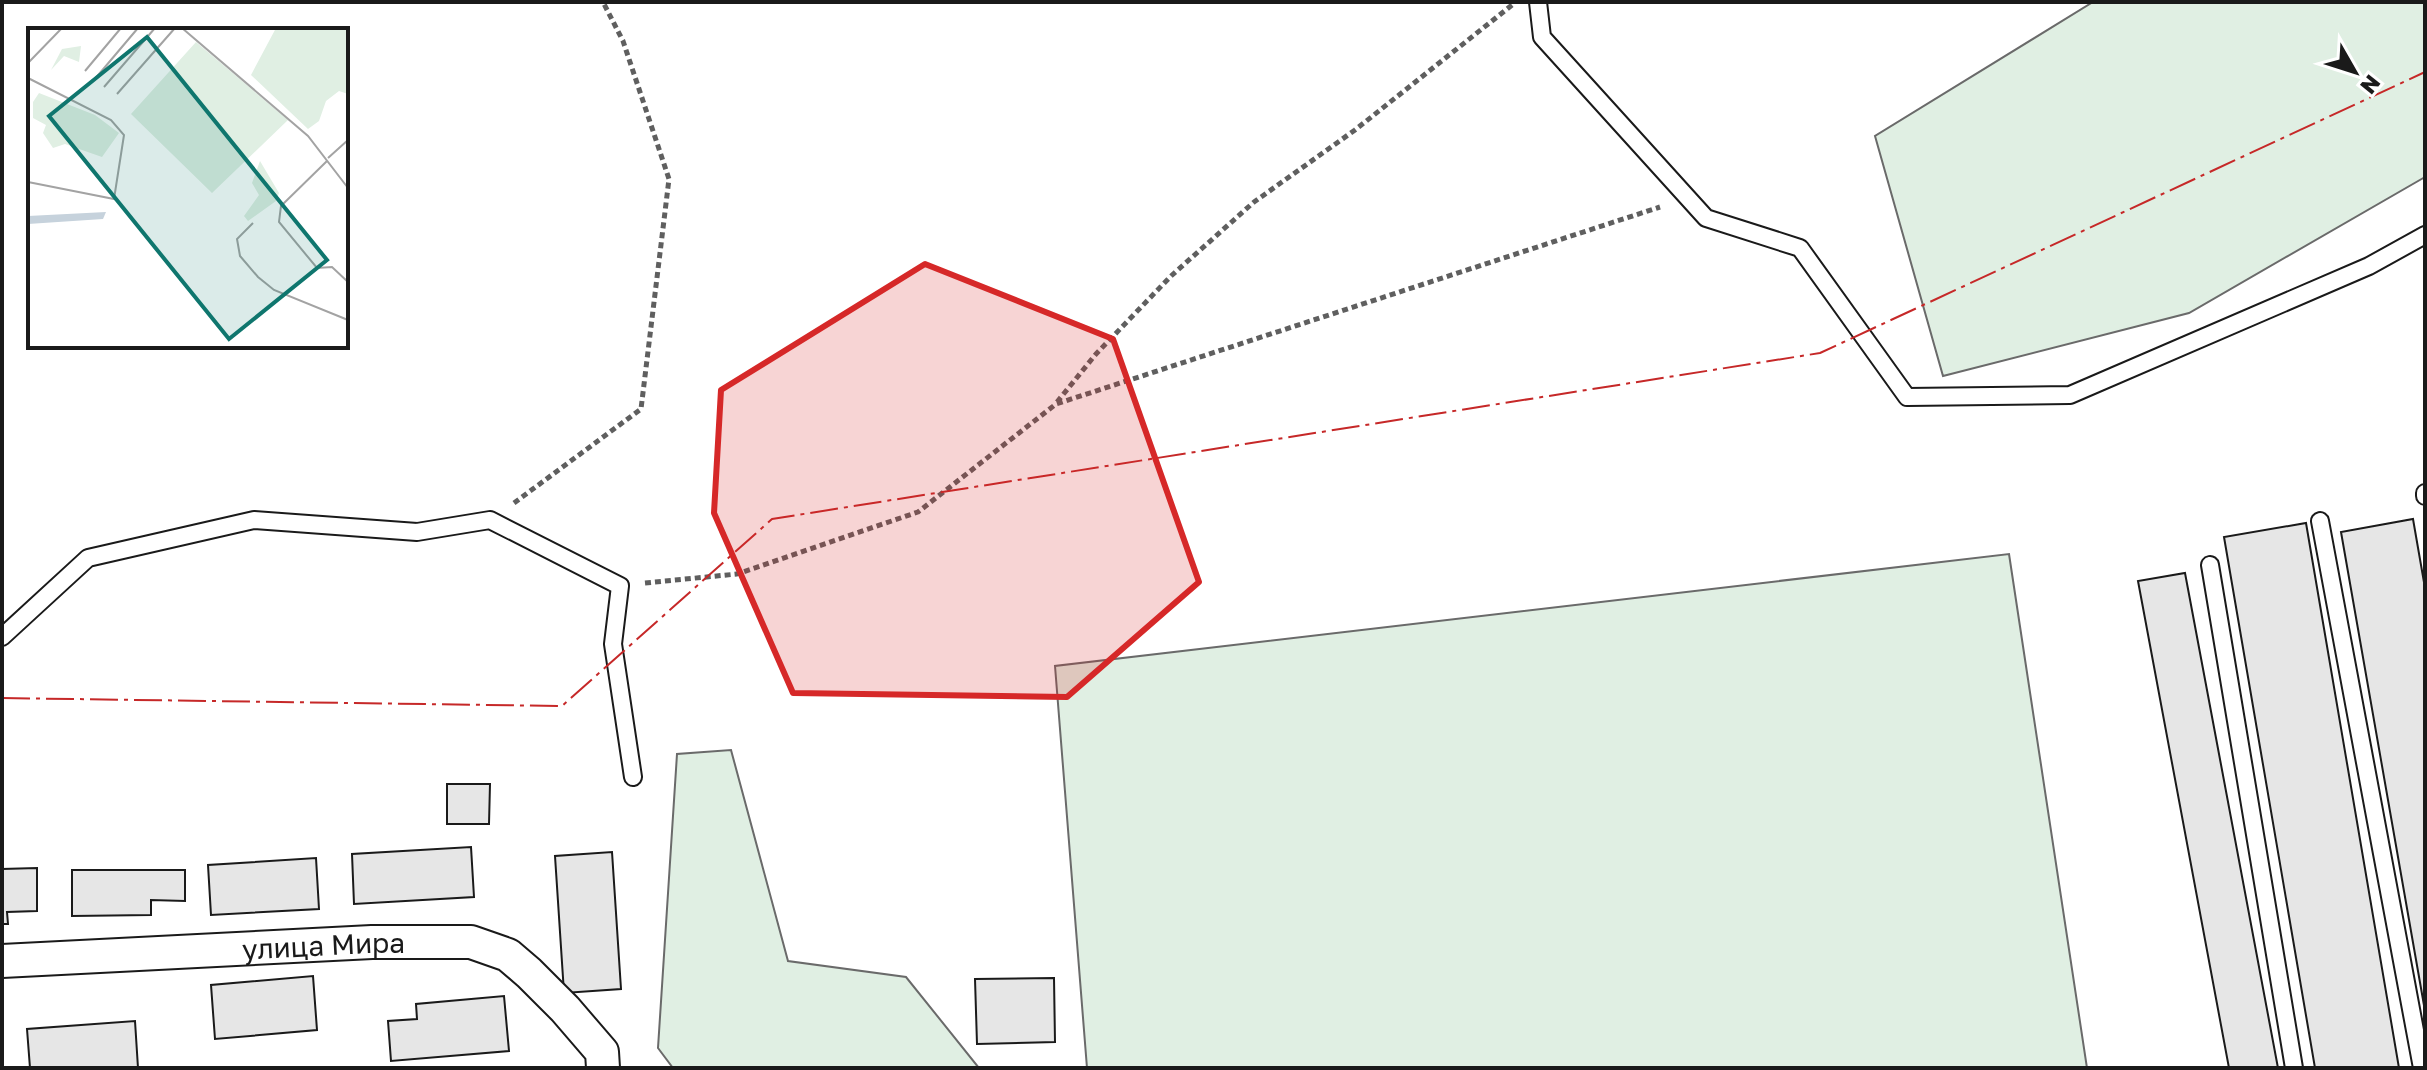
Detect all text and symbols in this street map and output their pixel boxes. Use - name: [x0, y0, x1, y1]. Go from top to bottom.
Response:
- inset map: [28, 28, 348, 348]
- north arrow: [2315, 32, 2395, 112]
- text: N: [2355, 70, 2387, 100]
- street label: улица Мира: [241, 926, 405, 965]

